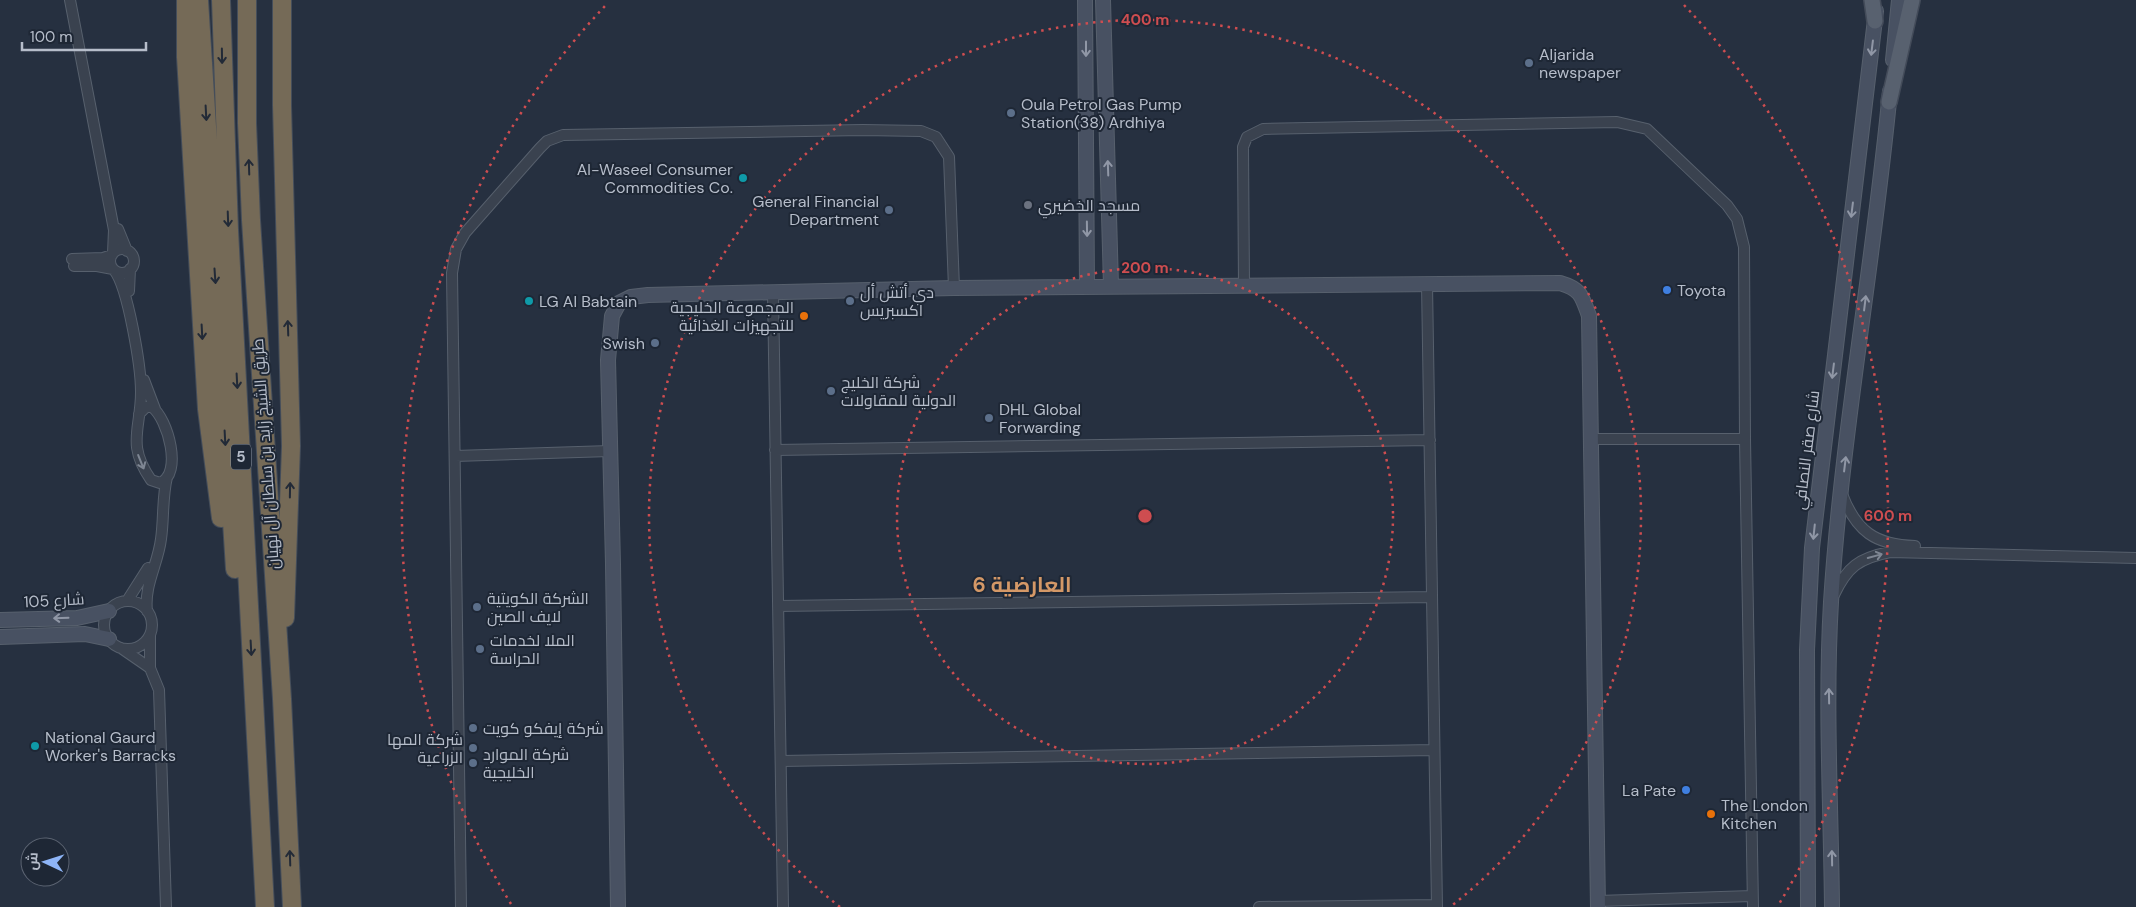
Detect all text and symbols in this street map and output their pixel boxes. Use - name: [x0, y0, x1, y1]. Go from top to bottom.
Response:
- text: 400 m: [1121, 10, 1169, 30]
- scale bar: [22, 20, 146, 52]
- text: 100 m: [30, 27, 73, 47]
- one-way arrow: [1081, 40, 1091, 56]
- one-way arrow: [1867, 40, 1877, 56]
- place label: Aljarida newspaper: [1539, 44, 1621, 83]
- one-way arrow: [218, 48, 227, 64]
- marker: Aljarida newspaper: [1523, 57, 1535, 69]
- place label: Oula Petrol Gas Pump Station(38) Ardhiya: [1021, 94, 1182, 133]
- one-way arrow: [201, 105, 210, 121]
- marker: Oula Petrol Gas Pump Station(38) Ardhiya: [1005, 107, 1017, 119]
- one-way arrow: [244, 159, 254, 175]
- place label: Al-Waseel Consumer Commodities Co.: [577, 159, 733, 198]
- one-way arrow: [1103, 160, 1112, 176]
- marker: Al-Waseel Consumer Commodities Co.: [737, 172, 749, 184]
- place label: General Financial Department: [752, 191, 879, 230]
- place label: مسجد الخضيري: [1038, 195, 1140, 219]
- marker: مسجد الخضيري: [1022, 199, 1034, 211]
- one-way arrow: [1847, 201, 1857, 217]
- marker: General Financial Department: [883, 204, 895, 216]
- one-way arrow: [224, 211, 233, 227]
- one-way arrow: [1082, 220, 1092, 236]
- text: 200 m: [1121, 258, 1169, 278]
- one-way arrow: [211, 267, 220, 283]
- place label: Toyota: [1677, 280, 1726, 301]
- place label: دي أتش أل اكسبريس: [860, 282, 934, 321]
- marker: Toyota: [1661, 284, 1673, 296]
- place label: LG Al Babtain: [539, 291, 637, 312]
- marker: LG Al Babtain: [523, 295, 535, 307]
- marker: دي أتش أل اكسبريس: [844, 295, 856, 307]
- one-way arrow: [1860, 295, 1870, 311]
- place label: المجموعة الخليجية للتجهيزات الغذائية: [670, 297, 794, 336]
- marker: المجموعة الخليجية للتجهيزات الغذائية: [798, 310, 810, 322]
- one-way arrow: [283, 320, 293, 336]
- one-way arrow: [198, 324, 207, 340]
- place label: Swish: [602, 333, 645, 354]
- marker: Swish: [649, 337, 661, 349]
- street label: طريق الشيخ زايد بن سلطان آل نهيان: [247, 338, 285, 570]
- one-way arrow: [1828, 363, 1838, 379]
- place label: شركة الخليج الدولية للمقاولات: [841, 372, 956, 411]
- one-way arrow: [233, 373, 242, 389]
- marker: شركة الخليج الدولية للمقاولات: [825, 385, 837, 397]
- street label: شارع صقر النصافي: [1789, 389, 1827, 511]
- place label: DHL Global Forwarding: [999, 399, 1081, 438]
- marker: DHL Global Forwarding: [983, 412, 995, 424]
- one-way arrow: [221, 429, 230, 445]
- road number: 5: [231, 444, 251, 470]
- one-way arrow: [137, 454, 146, 469]
- one-way arrow: [1840, 456, 1850, 472]
- one-way arrow: [285, 483, 295, 499]
- text: 600 m: [1864, 506, 1912, 526]
- centre of rings: [1136, 507, 1154, 525]
- one-way arrow: [1809, 524, 1819, 540]
- one-way arrow: [1866, 550, 1882, 560]
- district label: العارضية 6: [973, 571, 1071, 599]
- street label: شارع 105: [23, 588, 85, 614]
- place label: الشركة الكويتية لايف الصين: [487, 588, 589, 627]
- marker: الشركة الكويتية لايف الصين: [471, 601, 483, 613]
- one-way arrow: [53, 614, 69, 623]
- place label: الملا لخدمات الحراسة: [490, 630, 575, 669]
- one-way arrow: [246, 640, 255, 656]
- marker: الملا لخدمات الحراسة: [474, 643, 486, 655]
- one-way arrow: [1824, 688, 1834, 704]
- place label: شركة إيفكو كويت: [483, 718, 604, 739]
- marker: شركة إيفكو كويت: [467, 722, 479, 734]
- place label: National Gaurd Worker's Barracks: [45, 727, 176, 766]
- place label: شركة المها الزراعية: [387, 729, 463, 768]
- marker: National Gaurd Worker's Barracks: [29, 740, 41, 752]
- marker: شركة المها الزراعية: [467, 742, 479, 754]
- place label: شركة الموارد الخليجية: [483, 744, 569, 783]
- marker: شركة الموارد الخليجية: [467, 757, 479, 769]
- place label: La Pate: [1622, 780, 1676, 801]
- marker: La Pate: [1680, 784, 1692, 796]
- place label: The London Kitchen: [1721, 795, 1808, 834]
- marker: The London Kitchen: [1705, 808, 1717, 820]
- north arrow: [20, 837, 70, 887]
- text: ش: [22, 851, 42, 871]
- one-way arrow: [285, 851, 294, 867]
- one-way arrow: [1827, 851, 1836, 867]

